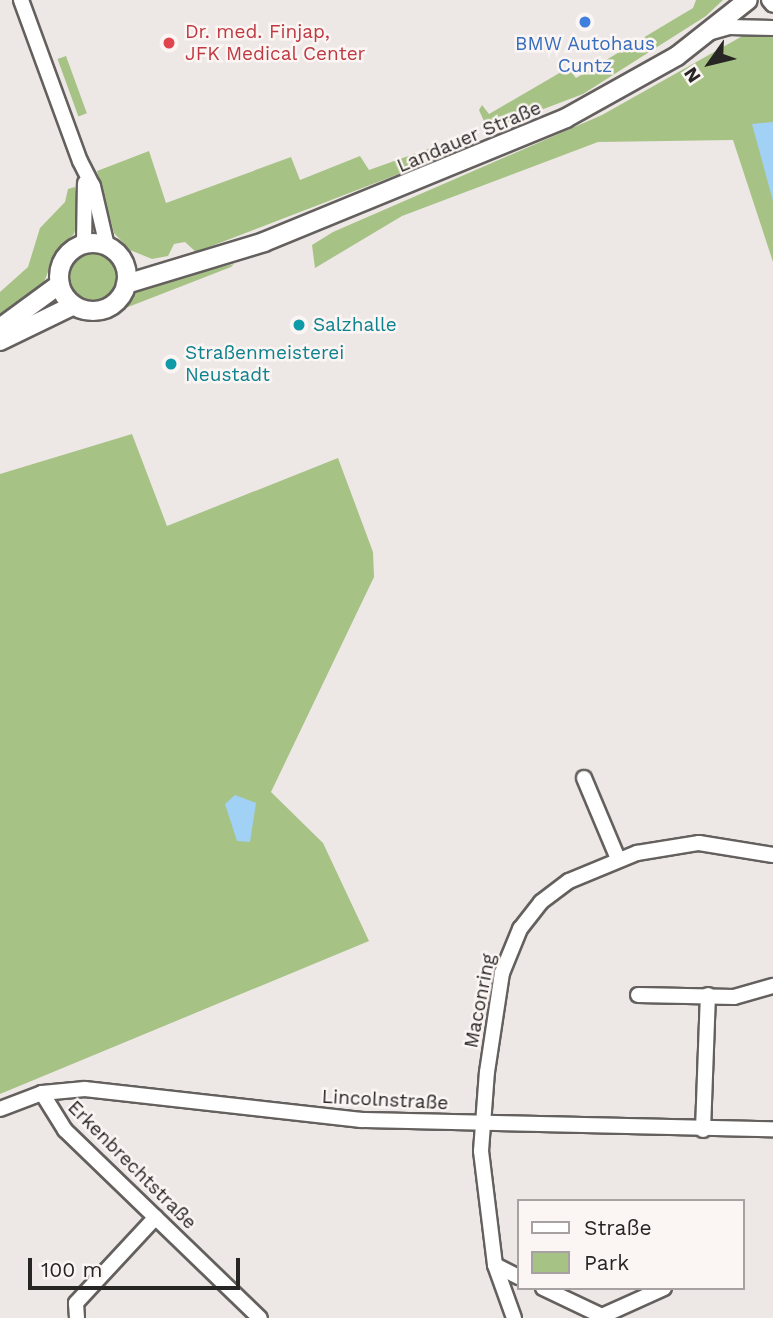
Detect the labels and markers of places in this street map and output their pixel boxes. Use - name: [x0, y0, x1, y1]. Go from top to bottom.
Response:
- marker: BMW Autohaus Cuntz: [577, 14, 593, 30]
- place label: Dr. med. Finjap, JFK Medical Center: [185, 21, 366, 65]
- marker: Dr. med. Finjap, JFK Medical Center: [159, 33, 179, 53]
- place label: BMW Autohaus Cuntz: [514, 33, 656, 77]
- place label: Salzhalle: [313, 314, 397, 336]
- marker: Salzhalle: [291, 317, 307, 333]
- place label: Straßenmeisterei Neustadt: [185, 342, 344, 386]
- marker: Straßenmeisterei Neustadt: [163, 356, 179, 372]

